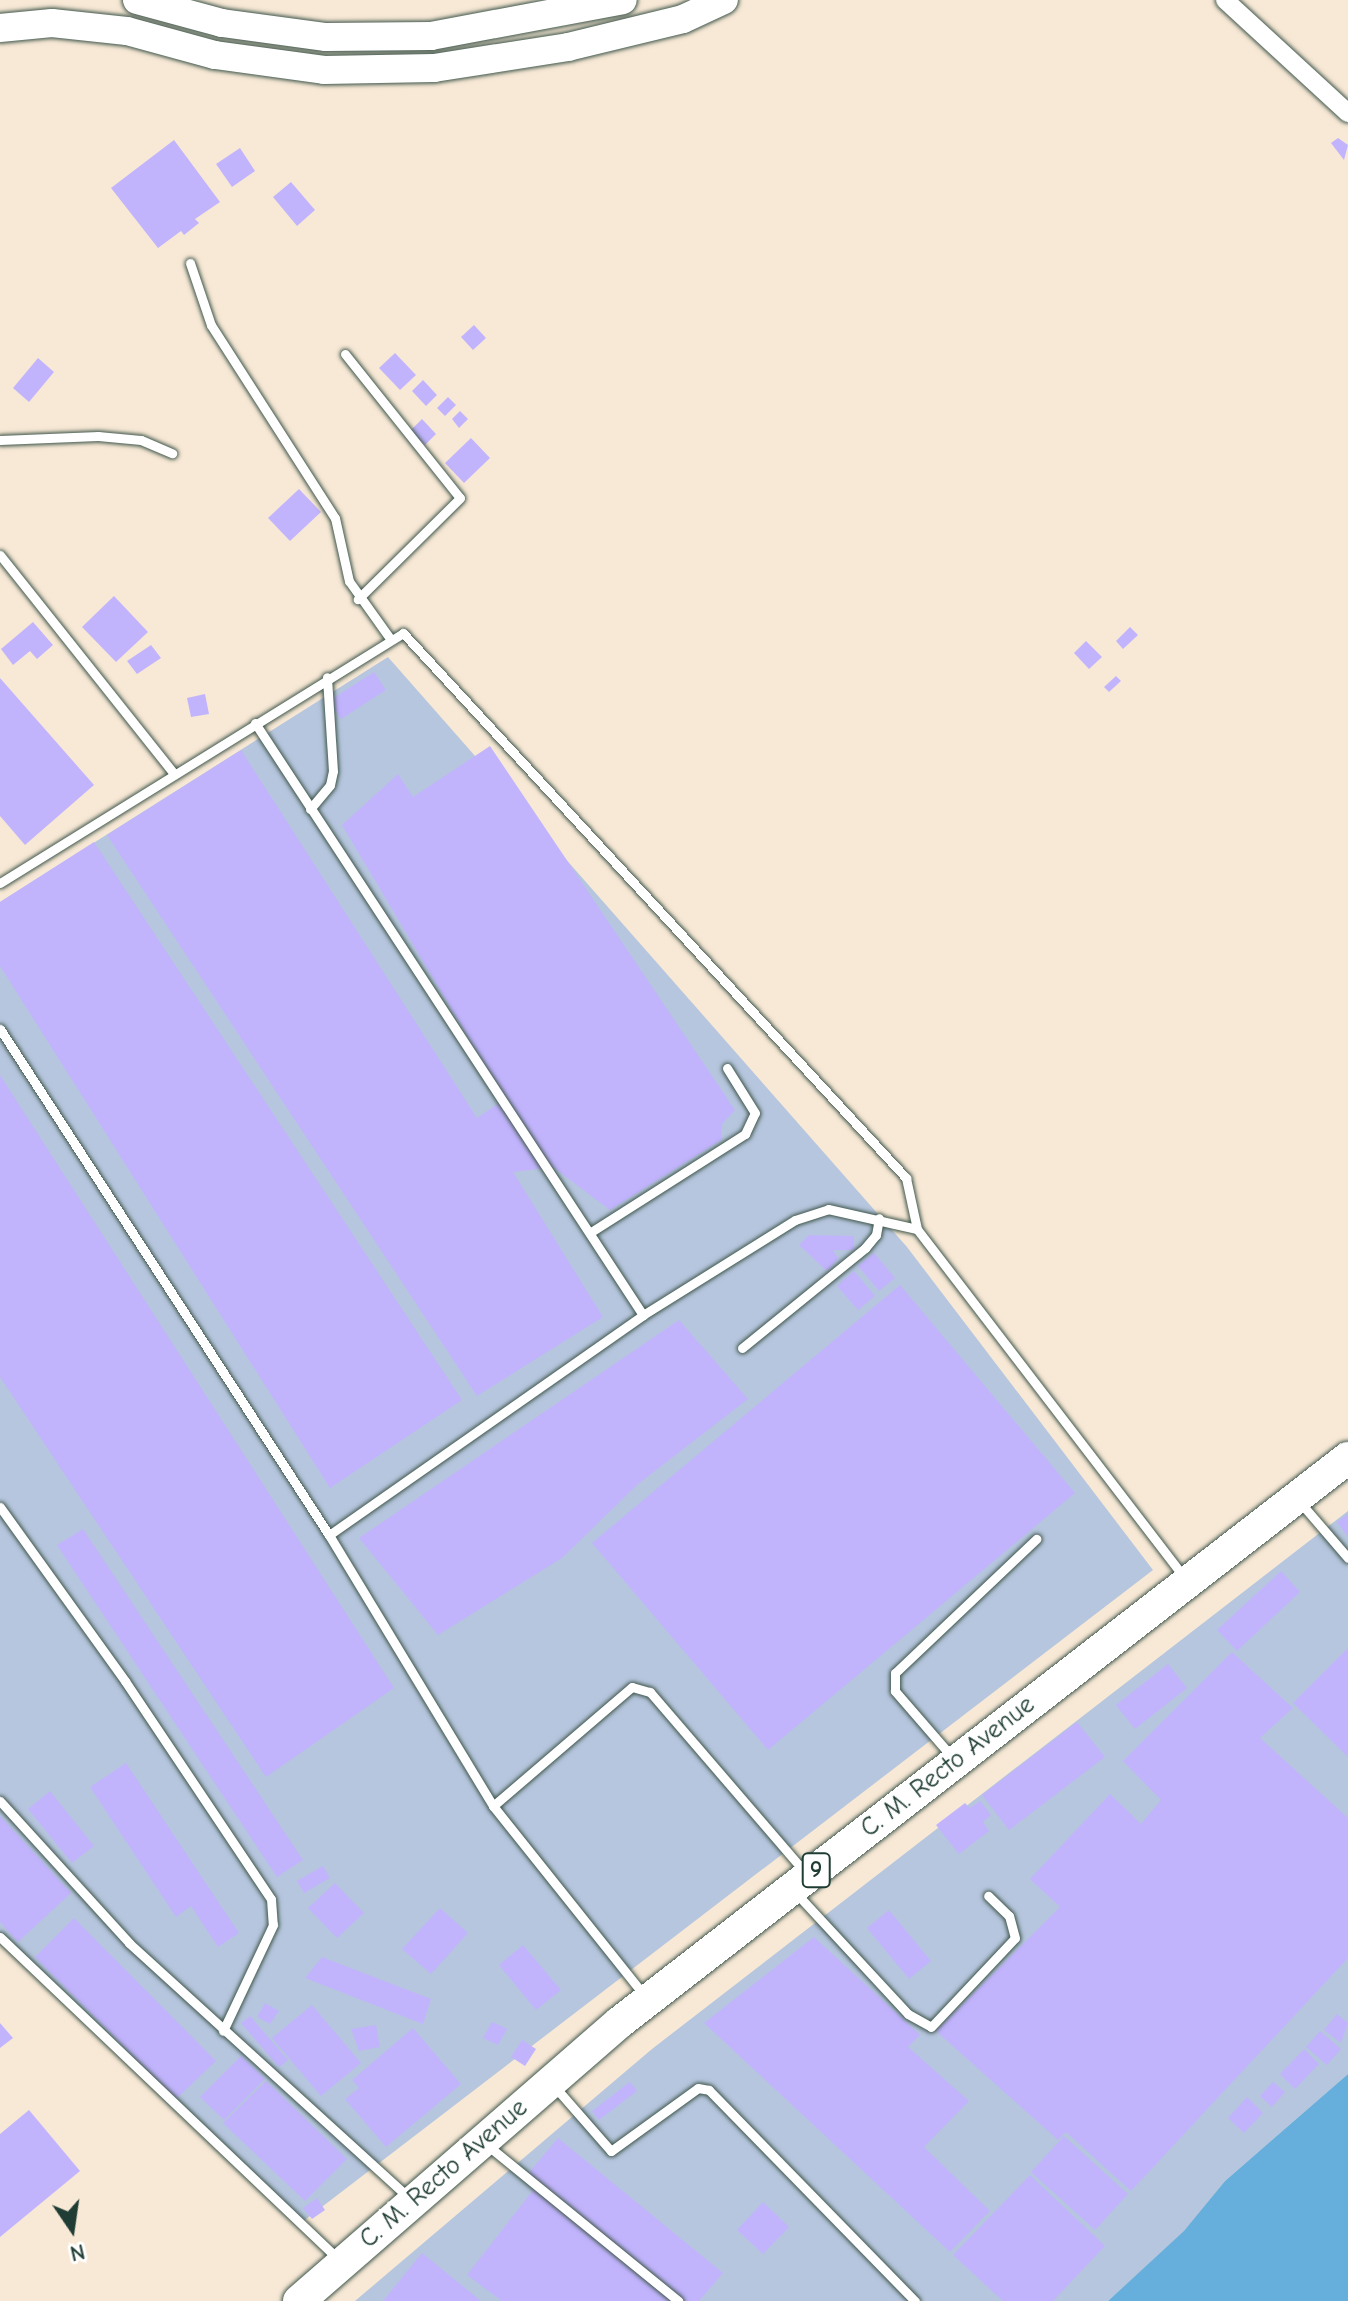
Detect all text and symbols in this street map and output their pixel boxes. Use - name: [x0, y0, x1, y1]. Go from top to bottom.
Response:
- street label: C. M. Recto Avenue: [855, 1689, 1041, 1845]
- road number: 9: [800, 1850, 832, 1890]
- street label: C. M. Recto Avenue: [354, 2093, 534, 2255]
- north arrow: [32, 2189, 112, 2269]
- text: N: [67, 2238, 87, 2267]

